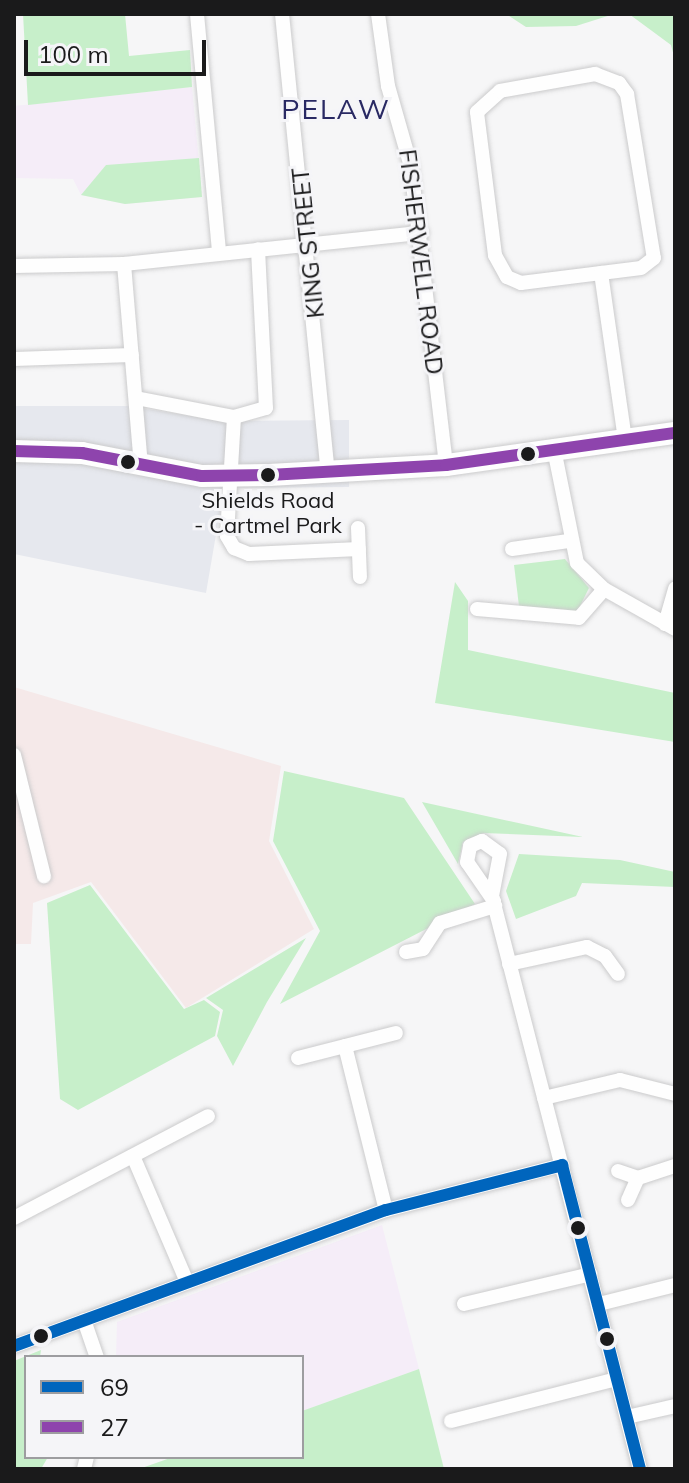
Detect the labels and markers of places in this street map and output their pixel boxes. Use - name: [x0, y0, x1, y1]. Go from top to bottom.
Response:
- unlabelled marker: [520, 446, 536, 462]
- unlabelled marker: [120, 454, 136, 470]
- marker: Shields Road - Cartmel Park: [260, 467, 276, 483]
- place label: Shields Road - Cartmel Park: [194, 487, 342, 538]
- unlabelled marker: [570, 1220, 586, 1236]
- unlabelled marker: [33, 1328, 49, 1344]
- unlabelled marker: [599, 1331, 615, 1347]

